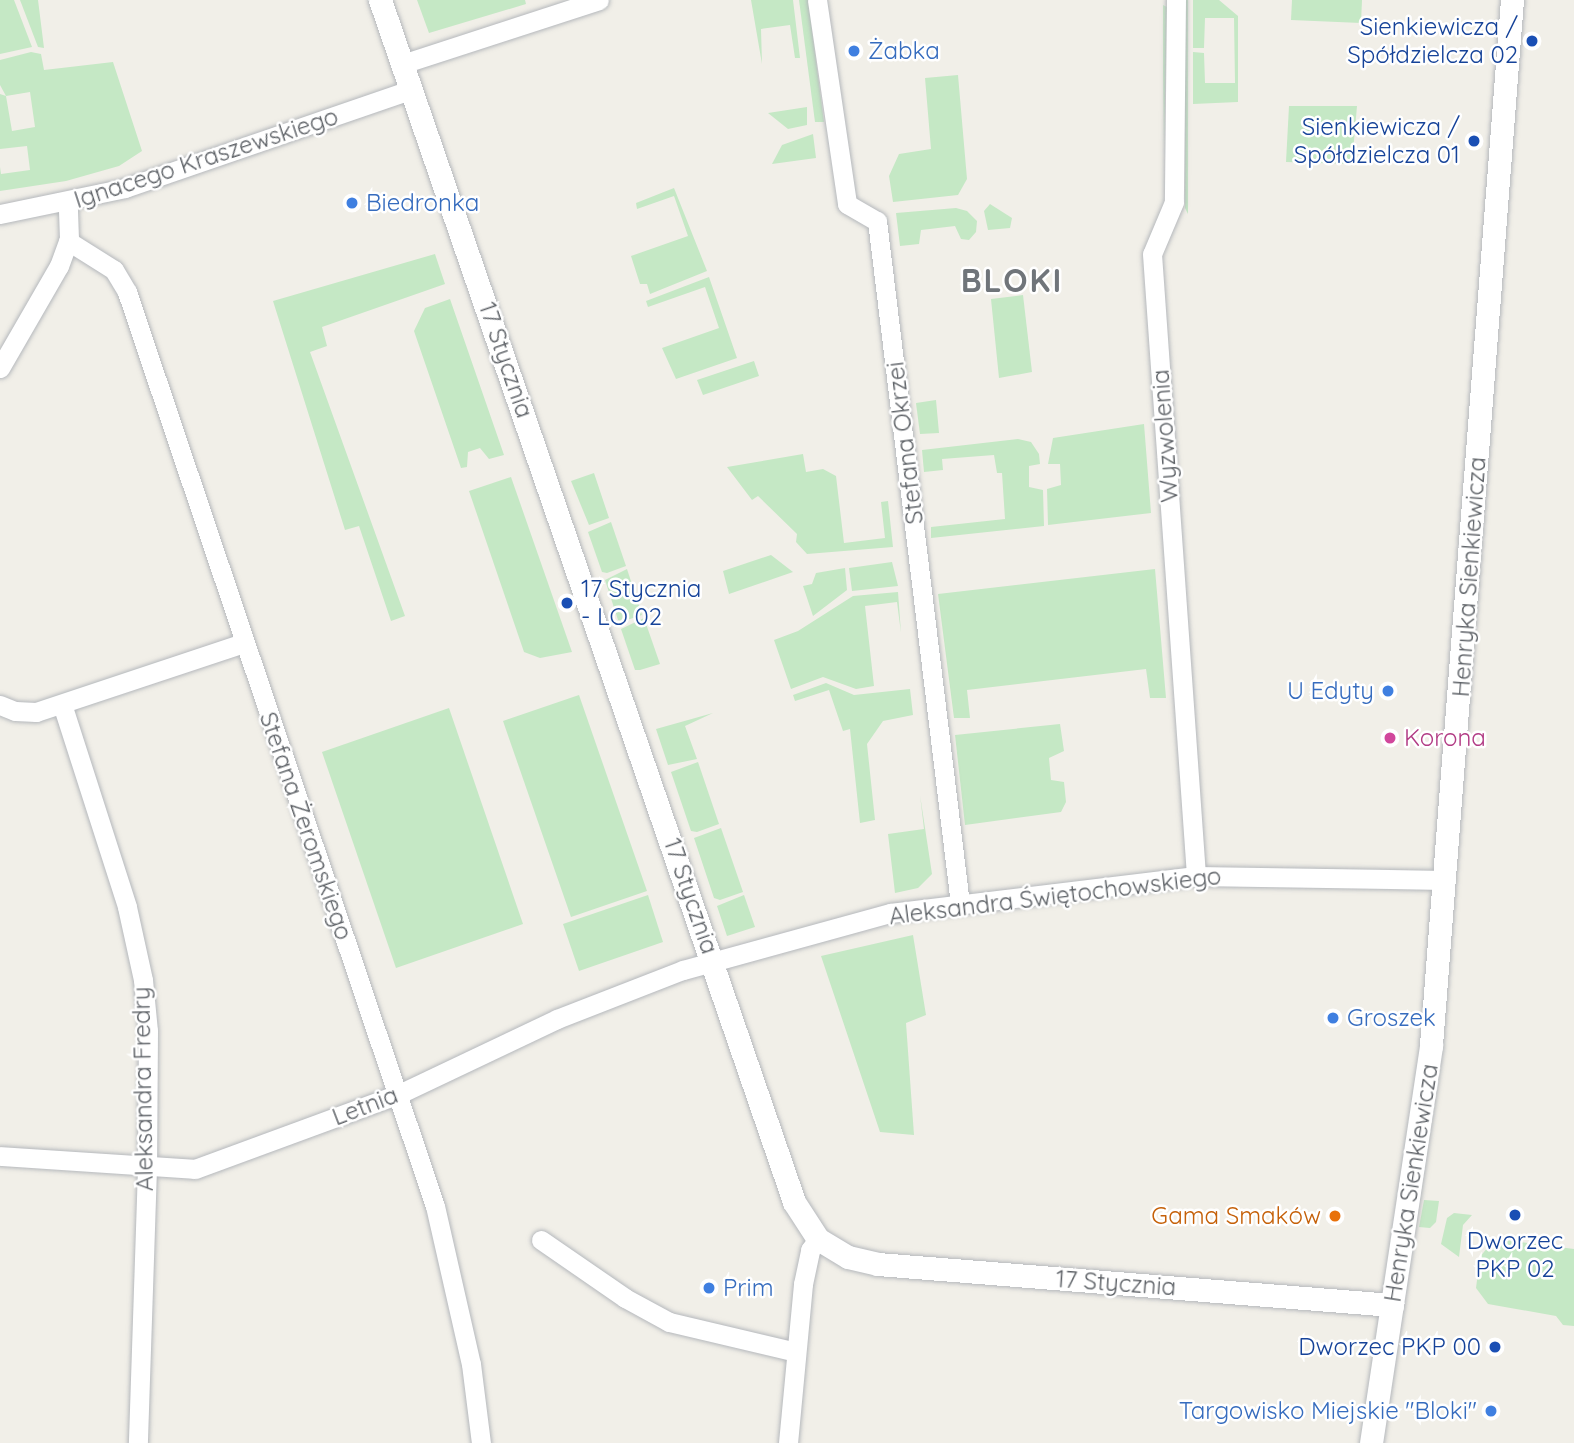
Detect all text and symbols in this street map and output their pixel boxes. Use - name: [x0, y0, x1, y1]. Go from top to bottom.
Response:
- place label: Sienkiewicza / Spółdzielcza 02: [1347, 13, 1518, 69]
- marker: Sienkiewicza / Spółdzielcza 02: [1524, 33, 1540, 49]
- place label: Żabka: [868, 37, 940, 65]
- marker: Żabka: [846, 43, 862, 59]
- street label: Ignacego Kraszewskiego: [70, 102, 342, 214]
- place label: Sienkiewicza / Spółdzielcza 01: [1294, 113, 1460, 169]
- marker: Sienkiewicza / Spółdzielcza 01: [1466, 133, 1482, 149]
- place label: Biedronka: [366, 189, 479, 217]
- marker: Biedronka: [344, 195, 360, 211]
- district label: BLOKI: [961, 261, 1063, 299]
- street label: 17 Stycznia: [473, 298, 539, 422]
- street label: Stefana Okrzei: [881, 360, 929, 526]
- street label: Wyzwolenia: [1146, 369, 1184, 503]
- street label: Henryka Sienkiewicza: [1446, 456, 1492, 698]
- place label: 17 Stycznia - LO 02: [581, 575, 701, 631]
- marker: 17 Stycznia - LO 02: [559, 595, 575, 611]
- place label: U Edyty: [1287, 677, 1374, 705]
- marker: U Edyty: [1380, 683, 1396, 699]
- street label: Stefana Żeromskiego: [253, 708, 359, 944]
- place label: Korona: [1404, 724, 1486, 752]
- marker: Korona: [1382, 730, 1398, 746]
- street label: 17 Stycznia: [658, 834, 724, 958]
- street label: Aleksandra Świętochowskiego: [887, 861, 1223, 931]
- street label: Aleksandra Fredry: [127, 986, 159, 1192]
- place label: Groszek: [1347, 1004, 1436, 1032]
- marker: Groszek: [1325, 1010, 1341, 1026]
- street label: Henryka Sienkiewicza: [1378, 1062, 1444, 1304]
- street label: Letnia: [328, 1080, 402, 1132]
- place label: Gama Smaków: [1151, 1202, 1321, 1230]
- marker: Dworzec PKP 02: [1507, 1207, 1523, 1223]
- marker: Gama Smaków: [1327, 1208, 1343, 1224]
- place label: Dworzec PKP 02: [1467, 1227, 1563, 1283]
- street label: 17 Stycznia: [1055, 1264, 1177, 1302]
- place label: Prim: [723, 1274, 774, 1302]
- marker: Prim: [701, 1280, 717, 1296]
- place label: Dworzec PKP 00: [1298, 1333, 1481, 1361]
- marker: Dworzec PKP 00: [1487, 1339, 1503, 1355]
- place label: Targowisko Miejskie "Bloki": [1179, 1397, 1477, 1425]
- marker: Targowisko Miejskie "Bloki": [1483, 1403, 1499, 1419]

